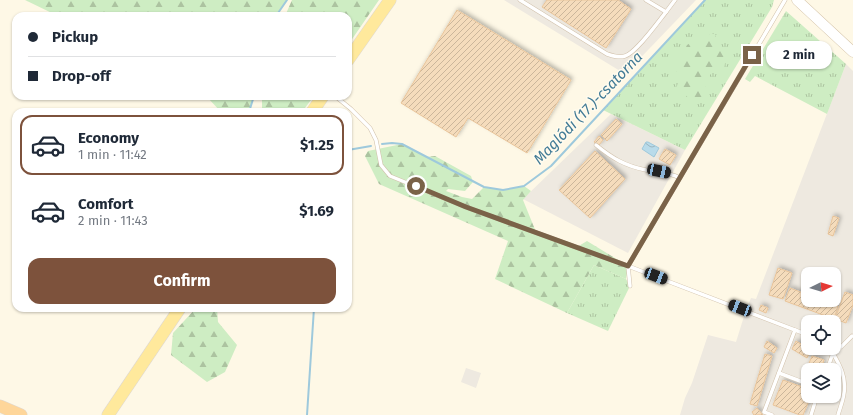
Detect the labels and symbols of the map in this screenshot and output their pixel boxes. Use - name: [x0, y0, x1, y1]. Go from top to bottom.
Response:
- callout: 2 min: [766, 41, 832, 69]
- route end: [743, 46, 761, 64]
- water label: Maglódi (17.)-csatorna: [530, 48, 646, 168]
- car: [646, 163, 672, 179]
- route start: [407, 177, 425, 195]
- car: [643, 266, 669, 286]
- north arrow: [801, 267, 841, 307]
- car: [727, 298, 753, 318]

